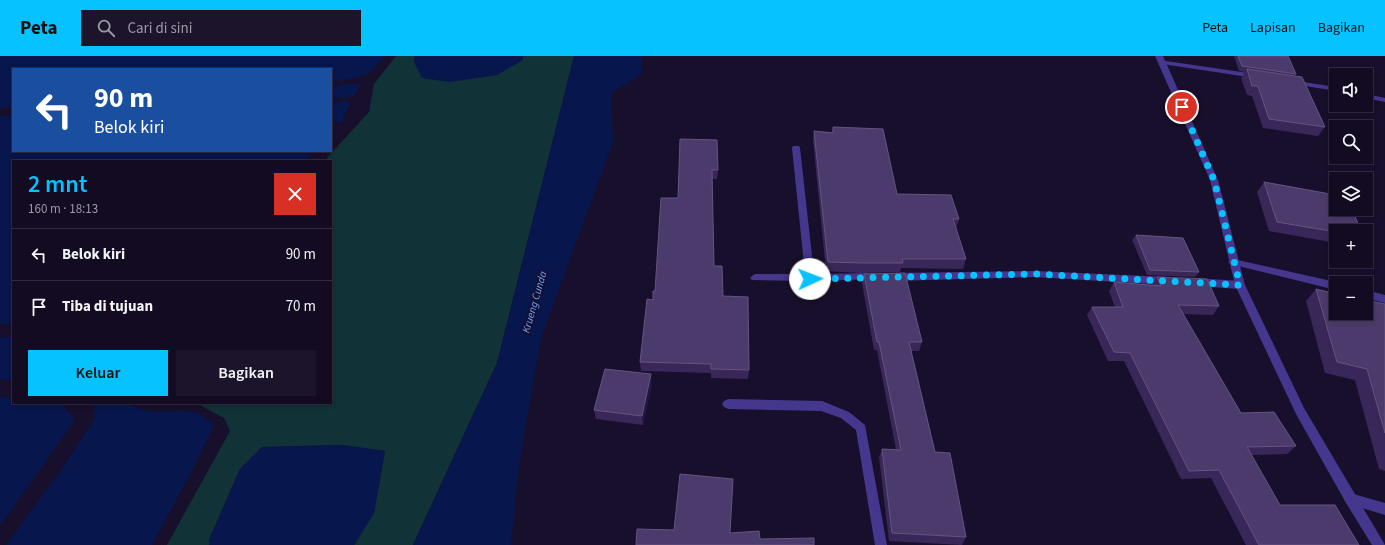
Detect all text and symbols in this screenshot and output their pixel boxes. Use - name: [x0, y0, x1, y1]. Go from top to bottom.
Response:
- search box: [81, 10, 361, 46]
- text: Peta: [20, 15, 57, 42]
- icon: search: [95, 17, 117, 39]
- text: Cari di sini: [127, 18, 192, 39]
- text: Peta: [1202, 18, 1228, 38]
- text: Lapisan: [1250, 18, 1296, 38]
- text: Bagikan: [1318, 18, 1365, 38]
- map controls: [1329, 68, 1373, 320]
- button: sound: [1329, 68, 1373, 112]
- text: 90 m: [94, 78, 153, 118]
- icon: left: [28, 84, 80, 136]
- pin: [1165, 90, 1199, 124]
- icon: arrive: [1171, 96, 1193, 118]
- text: Belok kiri: [94, 115, 164, 140]
- button: search: [1329, 120, 1373, 164]
- text: 2 mnt: [28, 167, 87, 202]
- button: layers: [1329, 172, 1373, 216]
- button: close: [274, 173, 316, 215]
- text: 160 m · 18:13: [28, 200, 98, 218]
- button: +: [1329, 224, 1373, 268]
- icon: left: [28, 244, 50, 266]
- text: Belok kiri: [62, 244, 125, 265]
- text: 90 m: [286, 244, 316, 265]
- position arrow: [789, 258, 831, 300]
- water label: Krueng Cunda: [518, 269, 551, 335]
- button: −: [1329, 276, 1373, 320]
- icon: arrive: [28, 296, 50, 318]
- text: Tiba di tujuan: [62, 296, 153, 317]
- text: 70 m: [286, 296, 316, 317]
- button: Keluar: [28, 350, 168, 396]
- button: Bagikan: [176, 350, 316, 396]

